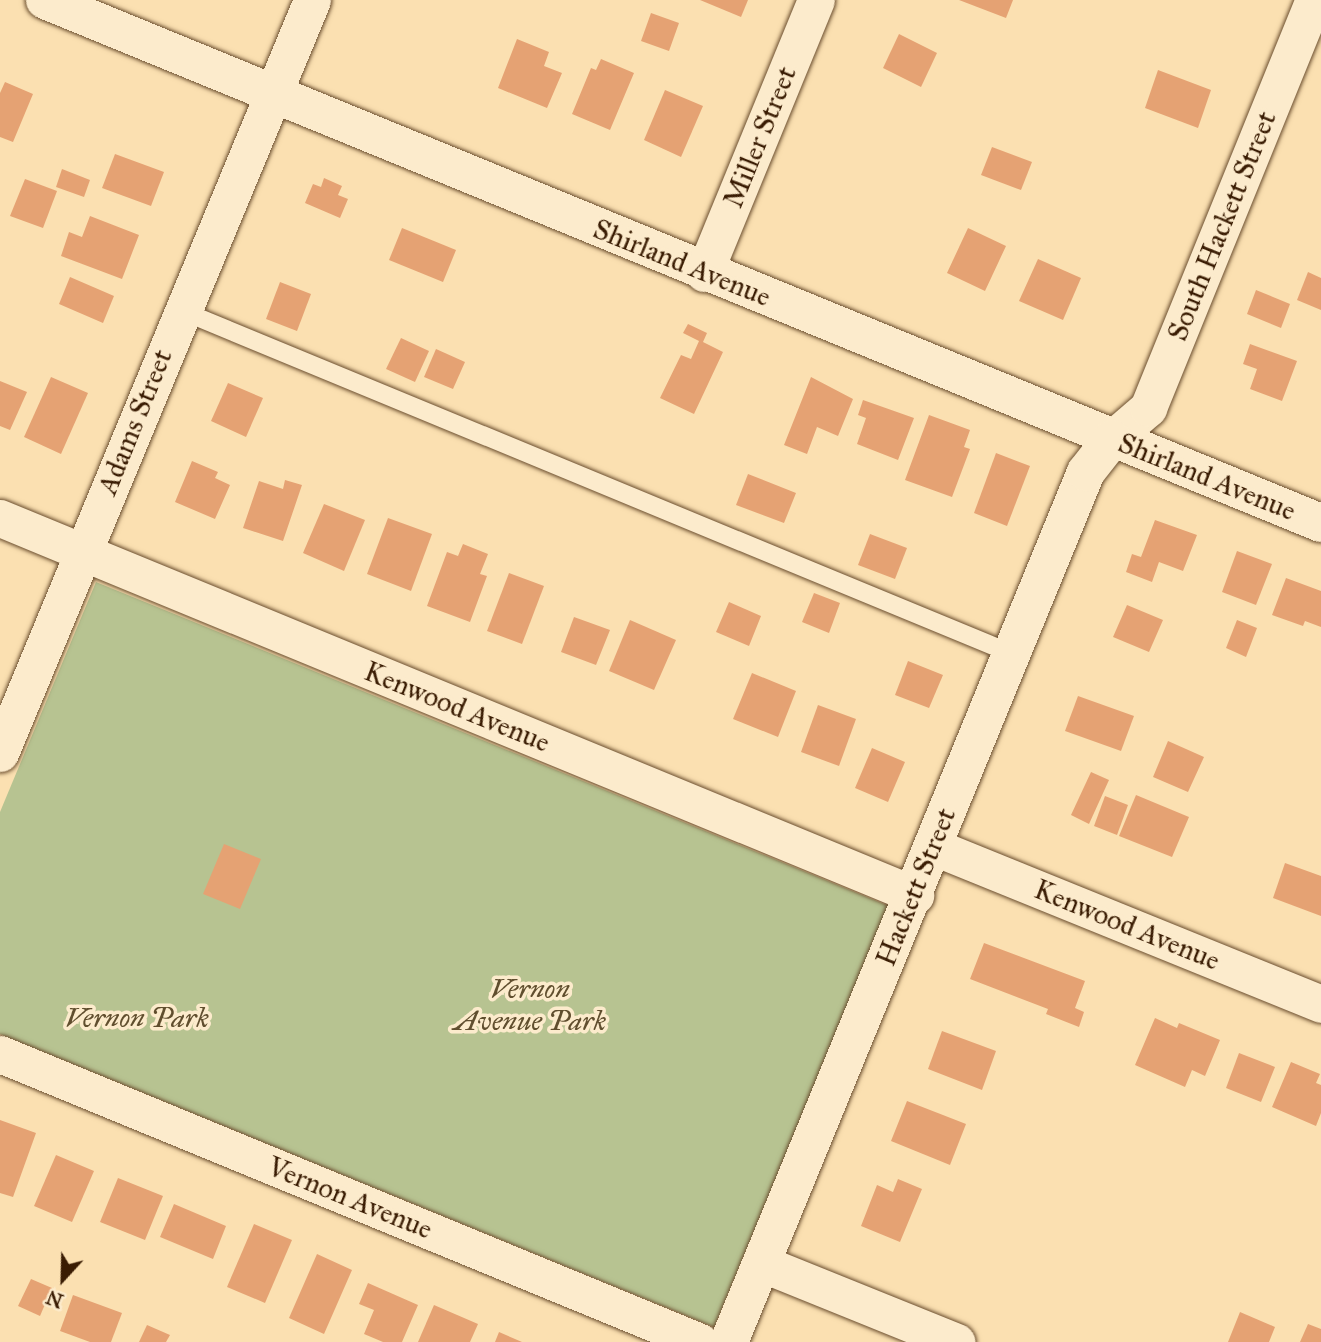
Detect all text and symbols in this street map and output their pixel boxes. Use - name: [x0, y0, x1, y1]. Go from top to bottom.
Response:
- street label: Miller Street: [716, 61, 804, 213]
- street label: South Hackett Street: [1161, 106, 1283, 346]
- street label: Shirland Avenue: [588, 212, 776, 314]
- street label: Adams Street: [91, 344, 179, 500]
- street label: Shirland Avenue: [1113, 426, 1301, 528]
- street label: Kenwood Avenue: [359, 655, 555, 759]
- street label: Hackett Street: [869, 803, 963, 971]
- street label: Kenwood Avenue: [1029, 873, 1225, 977]
- park label: Vernon Avenue Park: [454, 972, 606, 1038]
- park label: Vernon Park: [65, 1001, 209, 1035]
- street label: Vernon Avenue: [263, 1150, 437, 1246]
- north arrow: [28, 1244, 98, 1314]
- text: N: [43, 1285, 67, 1313]

